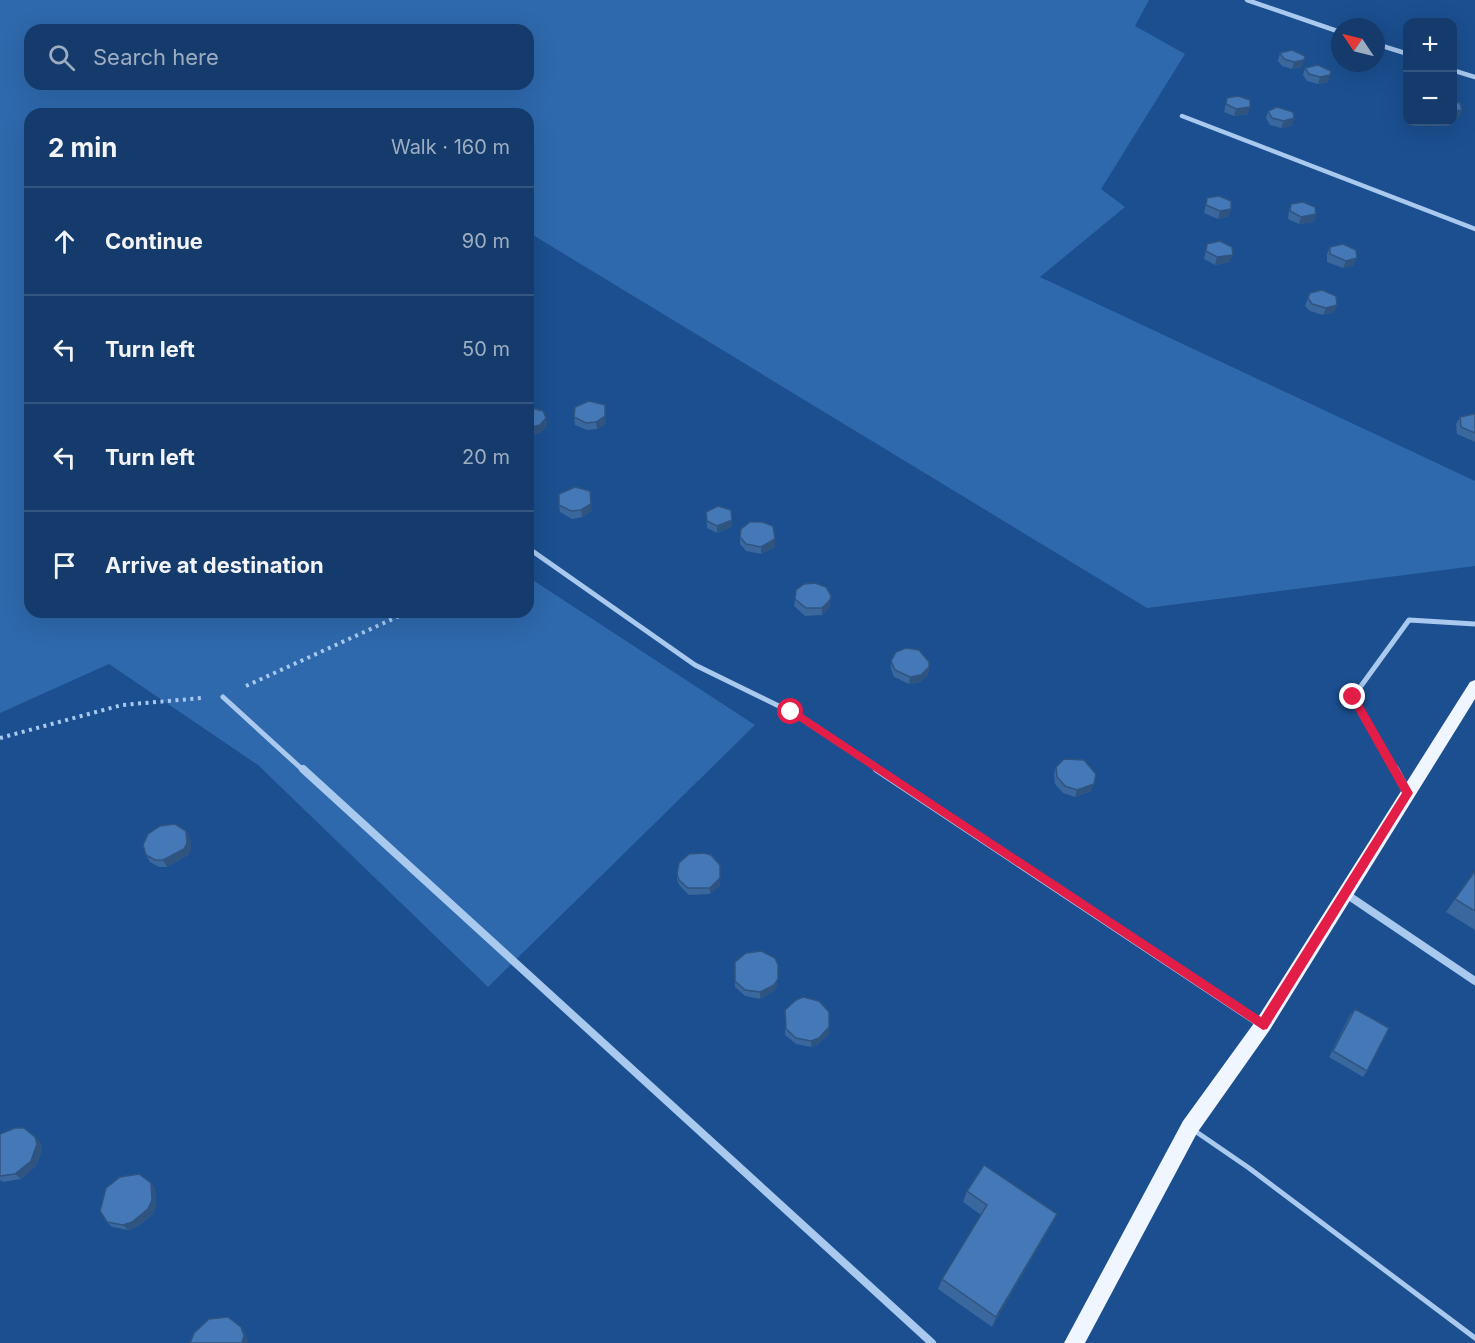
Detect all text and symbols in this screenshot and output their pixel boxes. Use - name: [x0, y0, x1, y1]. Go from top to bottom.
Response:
- north arrow: [1331, 18, 1385, 72]
- map controls: [1403, 18, 1457, 126]
- button: +: [1403, 18, 1457, 72]
- search box: [24, 24, 534, 90]
- icon: search: [45, 41, 78, 74]
- text: Search here: [93, 44, 219, 70]
- button: −: [1403, 72, 1457, 126]
- text: 2 min: [48, 132, 118, 163]
- text: Walk · 160 m: [391, 135, 510, 159]
- icon: ahead: [48, 225, 81, 258]
- text: Continue: [105, 228, 203, 254]
- text: 90 m: [462, 229, 510, 253]
- icon: left: [48, 333, 81, 366]
- text: Turn left: [105, 336, 195, 362]
- text: 50 m: [462, 337, 510, 361]
- icon: left: [48, 441, 81, 474]
- text: Turn left: [105, 444, 195, 470]
- text: 20 m: [462, 445, 510, 469]
- icon: arrive: [48, 549, 81, 582]
- text: Arrive at destination: [105, 552, 324, 578]
- route end: [1339, 683, 1365, 709]
- route start: [777, 698, 803, 724]

